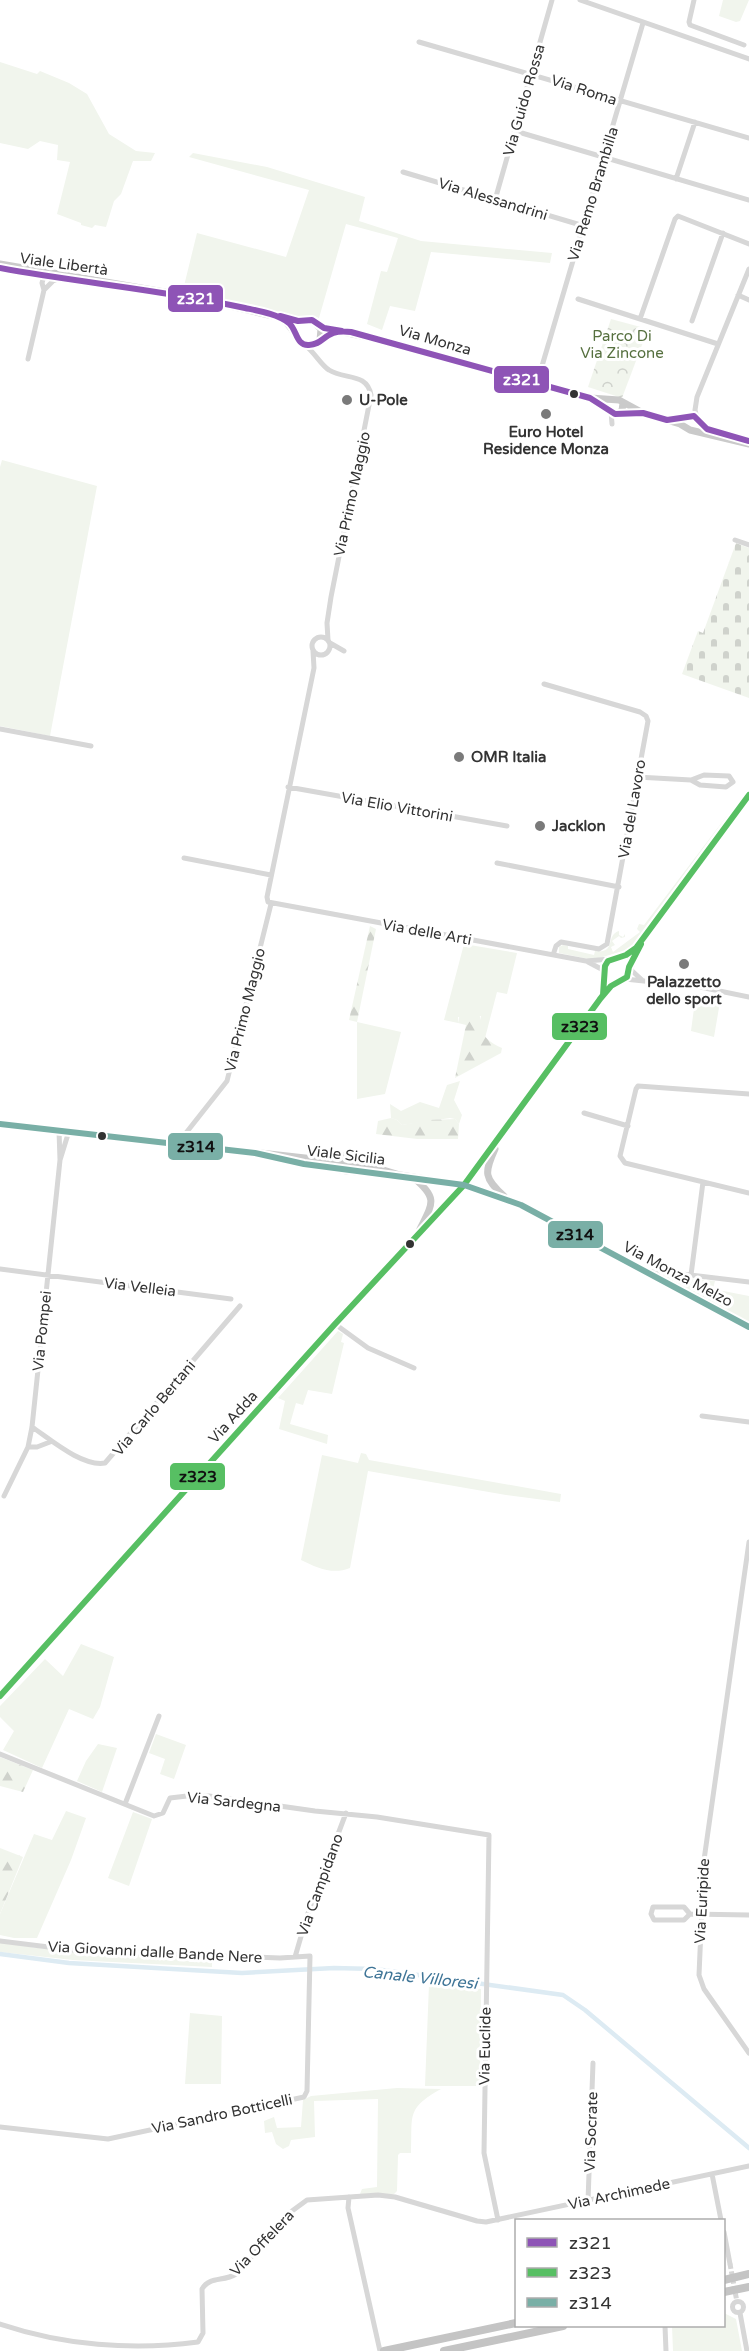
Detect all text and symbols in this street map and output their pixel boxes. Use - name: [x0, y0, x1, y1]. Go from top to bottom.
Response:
- street label: Via Guido Rossa: [499, 42, 549, 158]
- street label: Via Roma: [549, 71, 619, 109]
- street label: Via Remo Brambilla: [564, 125, 622, 263]
- street label: Via Alessandrini: [436, 174, 550, 224]
- street label: Viale Libertà: [19, 249, 109, 279]
- line badge: z321: [167, 284, 224, 313]
- text: z321: [177, 289, 215, 309]
- street label: Via Monza: [397, 321, 473, 359]
- park label: Parco Di Via Zincone: [580, 327, 664, 362]
- line badge: z321: [493, 365, 550, 394]
- text: z321: [503, 370, 541, 390]
- unlabelled marker: [568, 388, 580, 400]
- place label: U-Pole: [359, 391, 408, 409]
- marker: U-Pole: [340, 393, 354, 407]
- marker: Euro Hotel Residence Monza: [539, 407, 553, 421]
- place label: Euro Hotel Residence Monza: [483, 423, 609, 458]
- street label: Via Primo Maggio: [330, 430, 374, 558]
- place label: OMR Italia: [471, 748, 546, 766]
- marker: OMR Italia: [452, 750, 466, 764]
- street label: Via del Lavoro: [614, 758, 650, 860]
- street label: Via Elio Vittorini: [340, 788, 454, 826]
- place label: Jacklon: [551, 817, 606, 835]
- marker: Jacklon: [533, 819, 547, 833]
- street label: Via delle Arti: [381, 915, 473, 949]
- street label: Via Primo Maggio: [221, 946, 269, 1074]
- marker: Palazzetto dello sport: [677, 957, 691, 971]
- place label: Palazzetto dello sport: [646, 973, 722, 1009]
- line badge: z323: [551, 1012, 608, 1041]
- text: z323: [561, 1017, 599, 1037]
- unlabelled marker: [96, 1130, 108, 1142]
- line badge: z314: [167, 1132, 224, 1161]
- text: z314: [177, 1137, 215, 1157]
- street label: Viale Sicilia: [306, 1141, 386, 1169]
- line badge: z314: [547, 1220, 604, 1249]
- text: z314: [556, 1225, 594, 1245]
- street label: Via Monza Melzo: [620, 1237, 736, 1311]
- unlabelled marker: [404, 1238, 416, 1250]
- street label: Via Velleia: [103, 1274, 177, 1300]
- street label: Via Pompei: [29, 1290, 55, 1372]
- street label: Via Carlo Bertani: [109, 1357, 199, 1459]
- street label: Via Adda: [205, 1387, 261, 1447]
- line badge: z323: [169, 1462, 226, 1491]
- text: z323: [179, 1467, 217, 1487]
- street label: Via Sardegna: [186, 1788, 282, 1816]
- street label: Via Campidano: [293, 1831, 347, 1939]
- street label: Via Euripide: [691, 1858, 713, 1944]
- street label: Via Giovanni dalle Bande Nere: [47, 1937, 263, 1967]
- water label: Canale Villoresi: [362, 1962, 480, 1994]
- street label: Via Euclide: [475, 2007, 495, 2085]
- street label: Via Sandro Botticelli: [150, 2090, 294, 2138]
- street label: Via Socrate: [581, 2091, 601, 2173]
- street label: Via Archimede: [566, 2174, 672, 2214]
- street label: Via Offelera: [226, 2206, 298, 2280]
- legend: [515, 2219, 725, 2327]
- text: z321: [569, 2232, 612, 2254]
- text: z323: [569, 2262, 612, 2284]
- text: z314: [569, 2292, 612, 2314]

